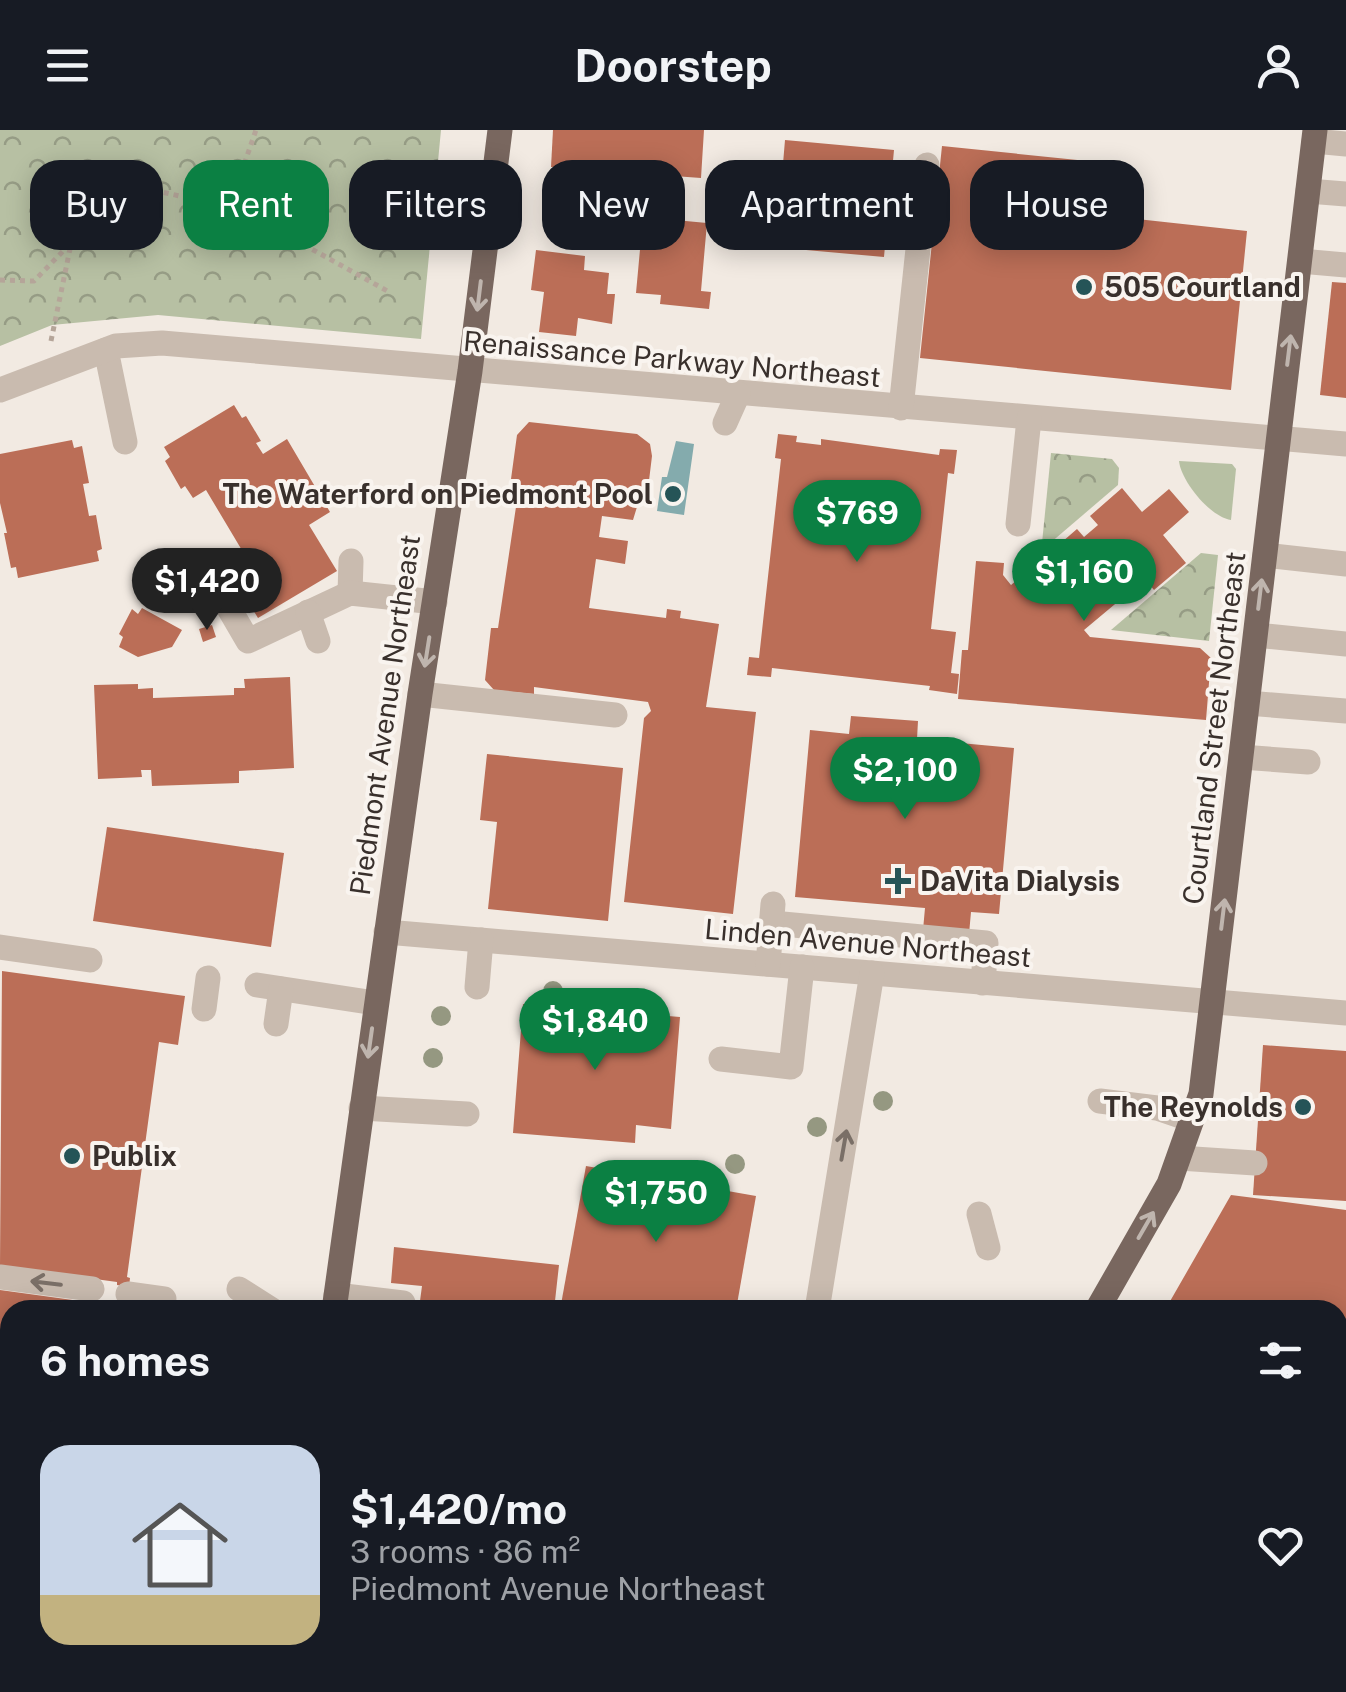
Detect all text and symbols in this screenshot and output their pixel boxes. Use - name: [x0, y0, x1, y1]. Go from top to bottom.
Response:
- icon: menu: [40, 38, 95, 93]
- icon: person: [1251, 38, 1306, 93]
- text: Doorstep: [574, 39, 772, 92]
- chip: Buy: [30, 160, 163, 250]
- chip: Rent: [183, 160, 329, 250]
- chip: Filters: [349, 160, 522, 250]
- chip: New: [542, 160, 685, 250]
- chip: Apartment: [705, 160, 950, 250]
- chip: House: [970, 160, 1144, 250]
- place label: 505 Courtland: [1104, 270, 1301, 303]
- marker: 505 Courtland: [1073, 276, 1095, 298]
- one-way arrow: [470, 280, 488, 312]
- street label: Renaissance Parkway Northeast: [462, 324, 882, 393]
- one-way arrow: [1280, 334, 1299, 366]
- place label: The Waterford on Piedmont Pool: [223, 477, 653, 510]
- pin: $769: [798, 480, 916, 565]
- marker: The Waterford on Piedmont Pool: [662, 483, 684, 505]
- text: $769: [815, 494, 899, 531]
- street label: Piedmont Avenue Northeast: [343, 533, 426, 897]
- pin: $1,160: [1003, 539, 1165, 624]
- pin: $1,420: [126, 548, 288, 633]
- street label: Courtland Street Northeast: [1175, 550, 1252, 906]
- text: $1,160: [1034, 553, 1134, 590]
- text: $1,420: [154, 562, 260, 599]
- one-way arrow: [1251, 579, 1270, 611]
- one-way arrow: [417, 636, 435, 668]
- pin: $2,100: [824, 737, 986, 822]
- text: $2,100: [852, 751, 958, 788]
- place label: DaVita Dialysis: [920, 864, 1120, 897]
- marker: DaVita Dialysis: [885, 868, 911, 894]
- one-way arrow: [1214, 898, 1233, 930]
- street label: Linden Avenue Northeast: [703, 912, 1033, 973]
- pin: $1,840: [514, 988, 676, 1073]
- text: $1,840: [541, 1002, 649, 1039]
- one-way arrow: [360, 1027, 379, 1059]
- place label: The Reynolds: [1103, 1090, 1283, 1123]
- marker: The Reynolds: [1292, 1096, 1314, 1118]
- one-way arrow: [836, 1129, 854, 1162]
- place label: Publix: [92, 1139, 177, 1172]
- marker: Publix: [61, 1145, 83, 1167]
- pin: $1,750: [575, 1160, 737, 1245]
- text: $1,750: [604, 1174, 708, 1211]
- one-way arrow: [1136, 1211, 1156, 1241]
- one-way arrow: [30, 1273, 63, 1292]
- icon: filters: [1253, 1333, 1308, 1388]
- text: 6 homes: [40, 1336, 210, 1385]
- text: $1,420/mo: [350, 1484, 567, 1533]
- icon: home: [120, 1485, 240, 1605]
- icon: heart: [1253, 1518, 1308, 1573]
- text: 3 rooms · 86 m²: [350, 1533, 580, 1570]
- text: Piedmont Avenue Northeast: [350, 1570, 766, 1607]

